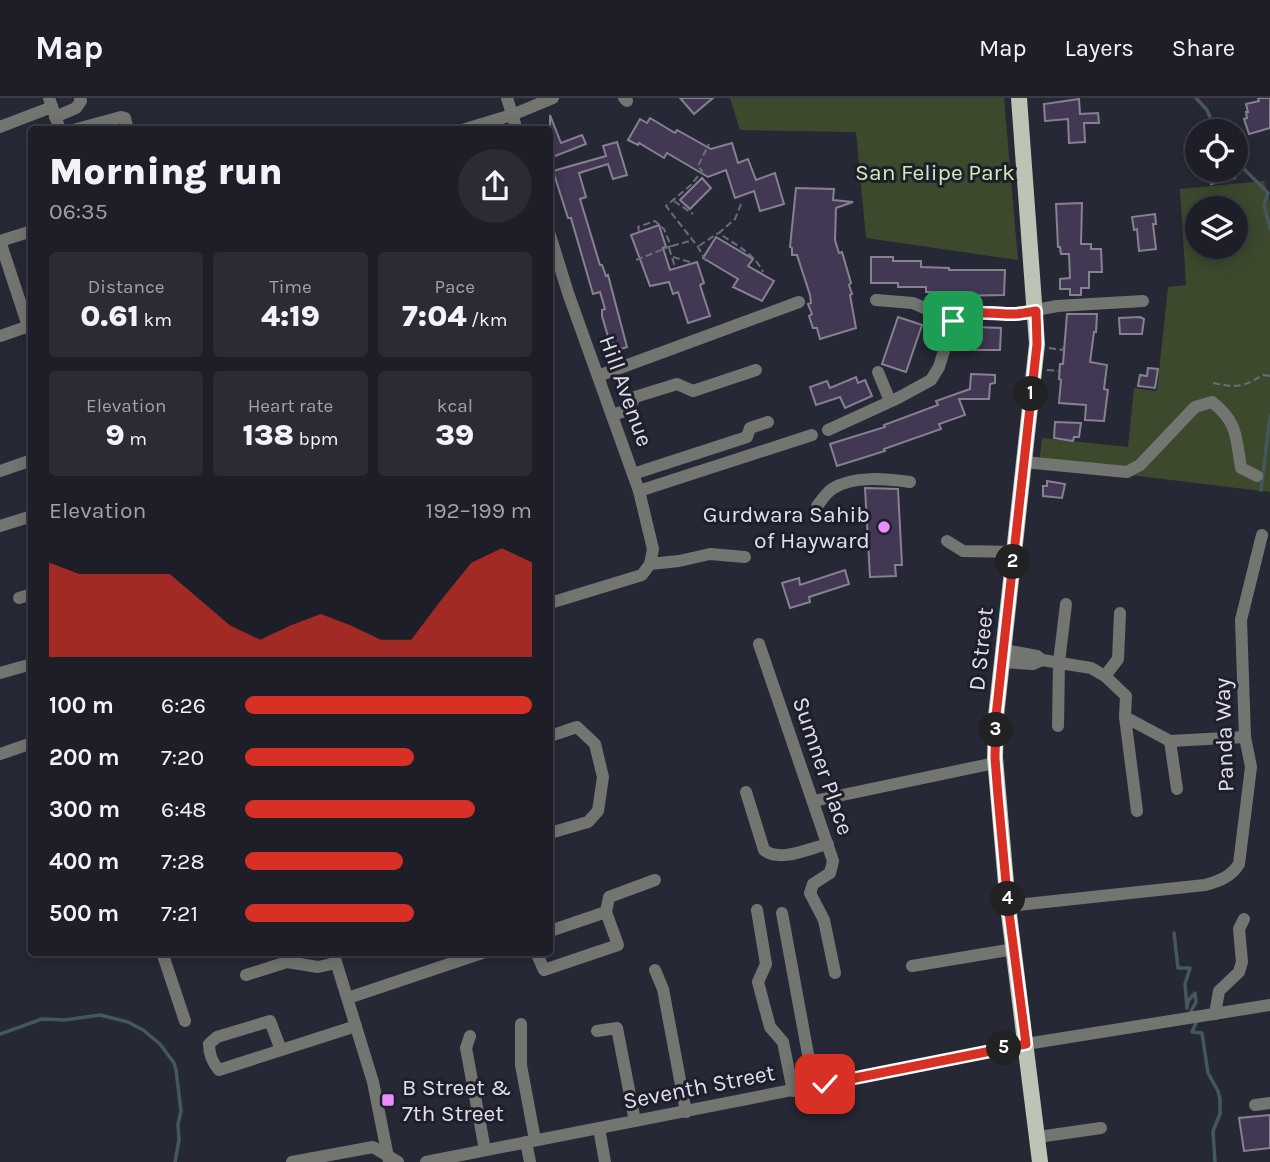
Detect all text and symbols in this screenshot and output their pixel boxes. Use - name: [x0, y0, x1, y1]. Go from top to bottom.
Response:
- text: Map: [35, 29, 103, 67]
- text: Map: [979, 34, 1027, 62]
- text: Layers: [1065, 34, 1134, 62]
- text: Share: [1172, 34, 1235, 62]
- map controls: [1185, 119, 1248, 259]
- button: locate: [1185, 119, 1248, 182]
- text: Morning run: [49, 149, 283, 194]
- button: share: [458, 149, 532, 223]
- park label: San Felipe Park: [855, 159, 1015, 186]
- button: layers: [1185, 196, 1248, 259]
- text: 06:35: [49, 198, 108, 225]
- text: Distance: [88, 276, 165, 298]
- text: Time: [269, 276, 312, 298]
- text: Pace: [435, 276, 475, 298]
- pin: [923, 291, 983, 351]
- text: 0.61: [80, 298, 139, 334]
- text: 4:19: [261, 298, 320, 334]
- text: 7:04: [402, 298, 466, 334]
- icon: arrive: [934, 302, 972, 340]
- text: km: [139, 309, 172, 331]
- text: /km: [466, 309, 508, 331]
- street label: Hill Avenue: [593, 332, 659, 450]
- pin: 1: [1014, 376, 1048, 412]
- text: 1: [1027, 382, 1034, 404]
- text: Elevation: [86, 395, 166, 417]
- text: Heart rate: [248, 395, 333, 417]
- text: kcal: [437, 395, 473, 417]
- text: 9: [105, 417, 125, 453]
- text: 138: [242, 417, 294, 453]
- text: 39: [435, 417, 474, 453]
- text: m: [125, 428, 147, 450]
- text: bpm: [294, 428, 339, 450]
- text: Elevation: [49, 497, 146, 524]
- text: 192–199 m: [426, 497, 532, 524]
- place label: Gurdwara Sahib of Hayward: [703, 501, 870, 554]
- marker: Gurdwara Sahib of Hayward: [876, 519, 892, 535]
- pin: 2: [996, 545, 1030, 580]
- text: 2: [1007, 550, 1018, 572]
- street label: D Street: [963, 606, 999, 692]
- street label: Panda Way: [1209, 677, 1239, 793]
- text: 100 m: [49, 692, 114, 719]
- text: 6:26: [161, 692, 206, 719]
- street label: Sumner Place: [787, 693, 859, 839]
- pin: 3: [978, 712, 1014, 748]
- text: 3: [990, 718, 1001, 740]
- text: 200 m: [49, 744, 120, 771]
- text: 7:20: [161, 744, 204, 771]
- text: 300 m: [49, 796, 120, 823]
- text: 6:48: [161, 796, 206, 823]
- text: 400 m: [49, 848, 119, 875]
- text: 7:28: [161, 848, 205, 875]
- pin: 4: [990, 882, 1026, 916]
- text: 4: [1002, 887, 1013, 909]
- text: 500 m: [49, 900, 119, 927]
- text: 7:21: [161, 900, 198, 927]
- pin: 5: [986, 1030, 1021, 1066]
- text: 5: [998, 1036, 1009, 1058]
- pin: [795, 1054, 855, 1114]
- street label: Seventh Street: [621, 1059, 778, 1115]
- icon: check: [806, 1065, 844, 1103]
- place label: B Street & 7th Street: [402, 1074, 511, 1127]
- marker: B Street & 7th Street: [380, 1092, 396, 1108]

